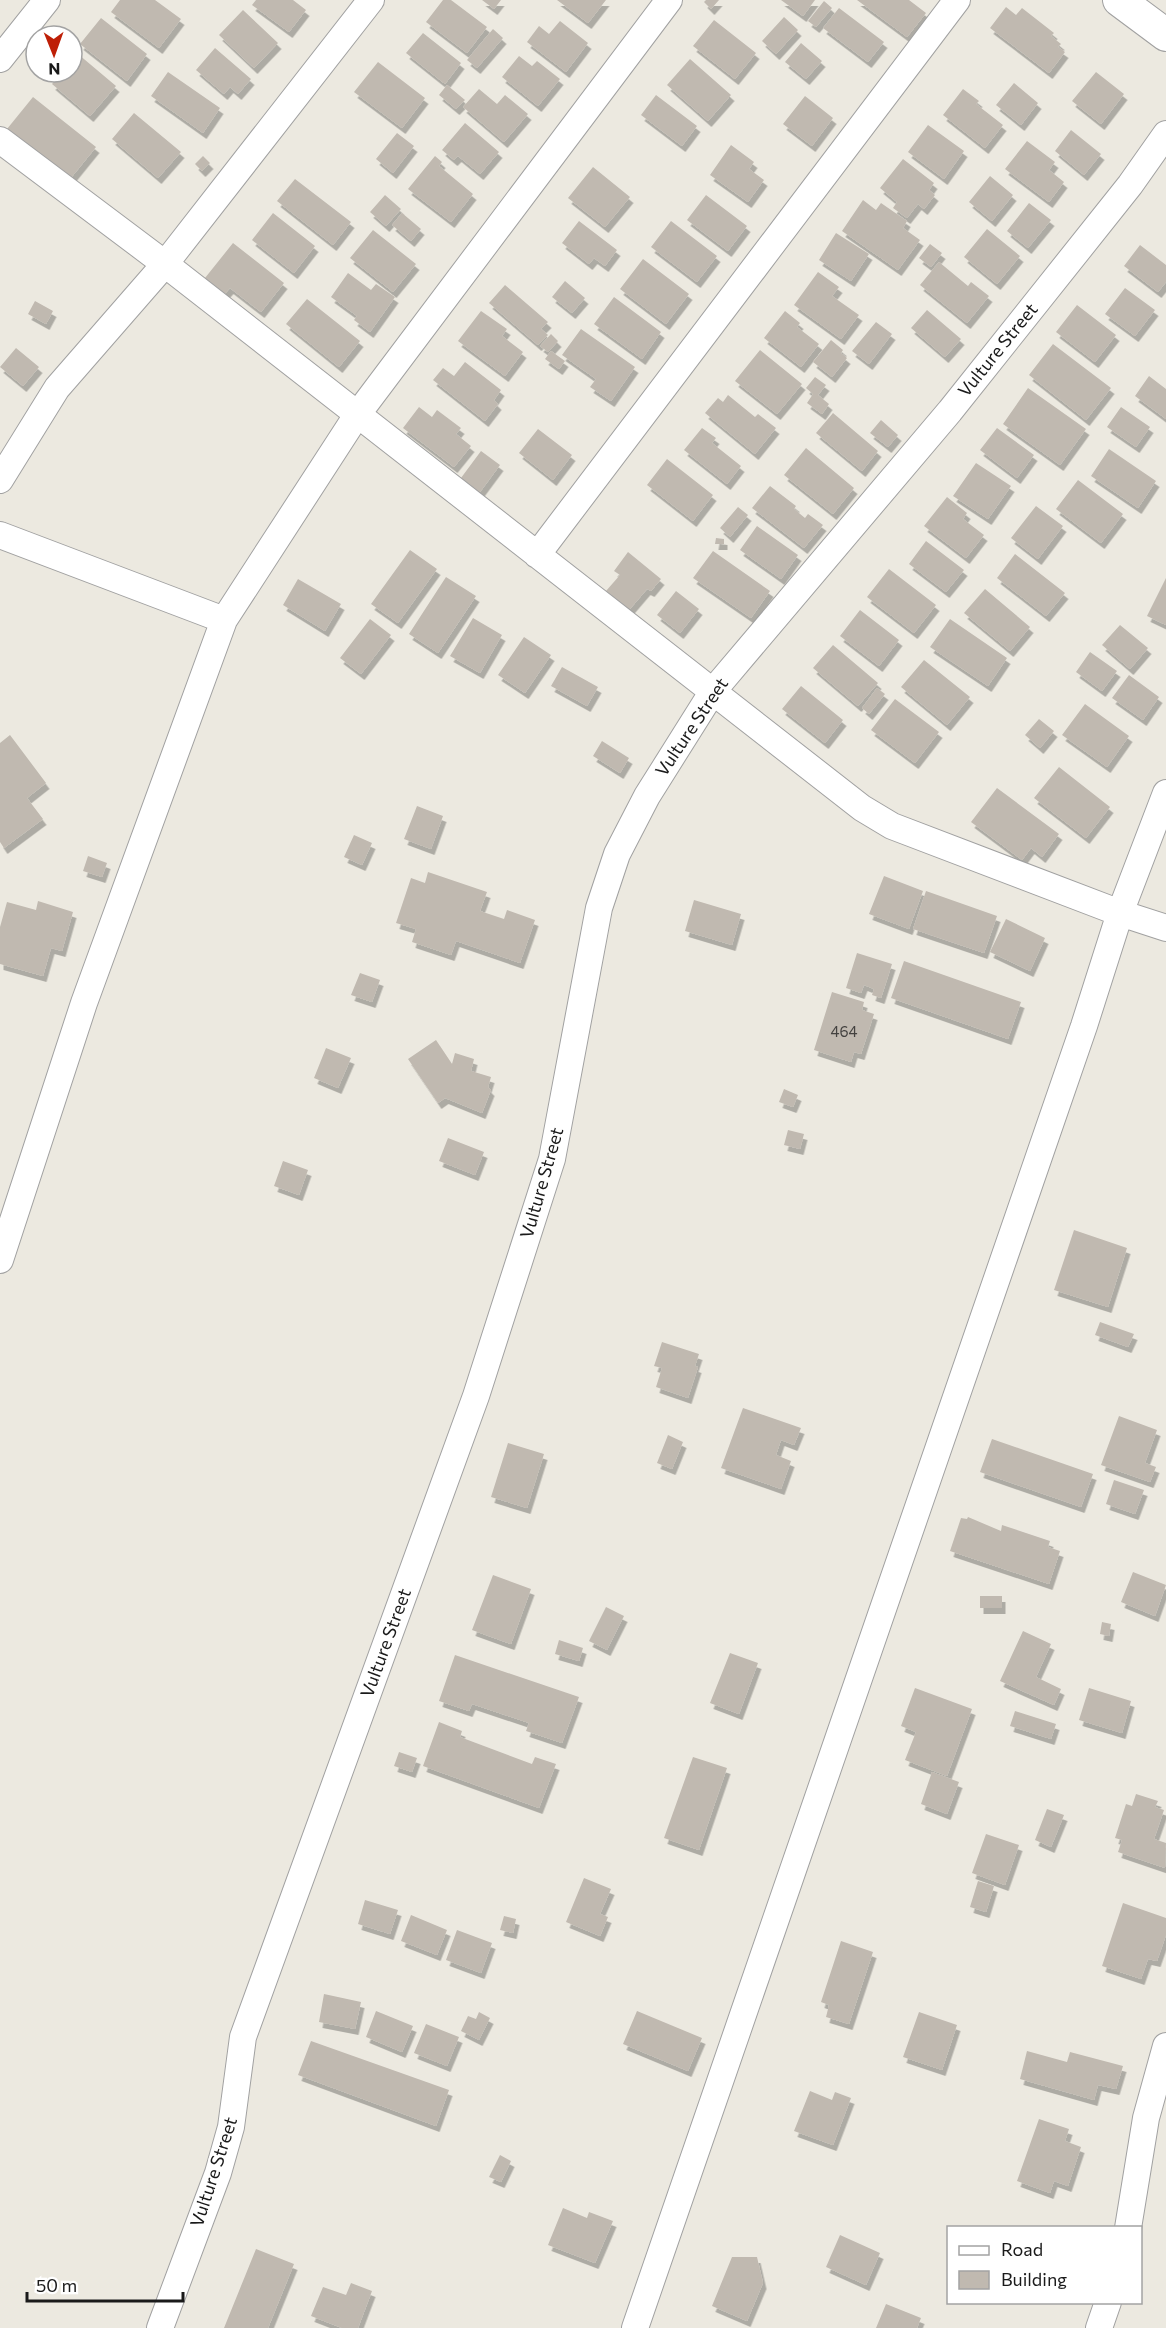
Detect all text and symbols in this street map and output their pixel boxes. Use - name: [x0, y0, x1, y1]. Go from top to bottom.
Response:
- north arrow: [24, 24, 84, 84]
- text: N: [48, 60, 60, 79]
- street label: Vulture Street: [953, 298, 1042, 401]
- street label: Vulture Street: [650, 673, 732, 780]
- house number: 464: [830, 1022, 858, 1040]
- street label: Vulture Street: [515, 1125, 567, 1241]
- street label: Vulture Street: [355, 1585, 415, 1700]
- street label: Vulture Street: [185, 2114, 241, 2229]
- legend: [947, 2226, 1142, 2304]
- text: Road: [1001, 2238, 1043, 2260]
- scale bar: [27, 2265, 183, 2303]
- text: Building: [1001, 2268, 1067, 2290]
- text: 50 m: [36, 2274, 77, 2296]

